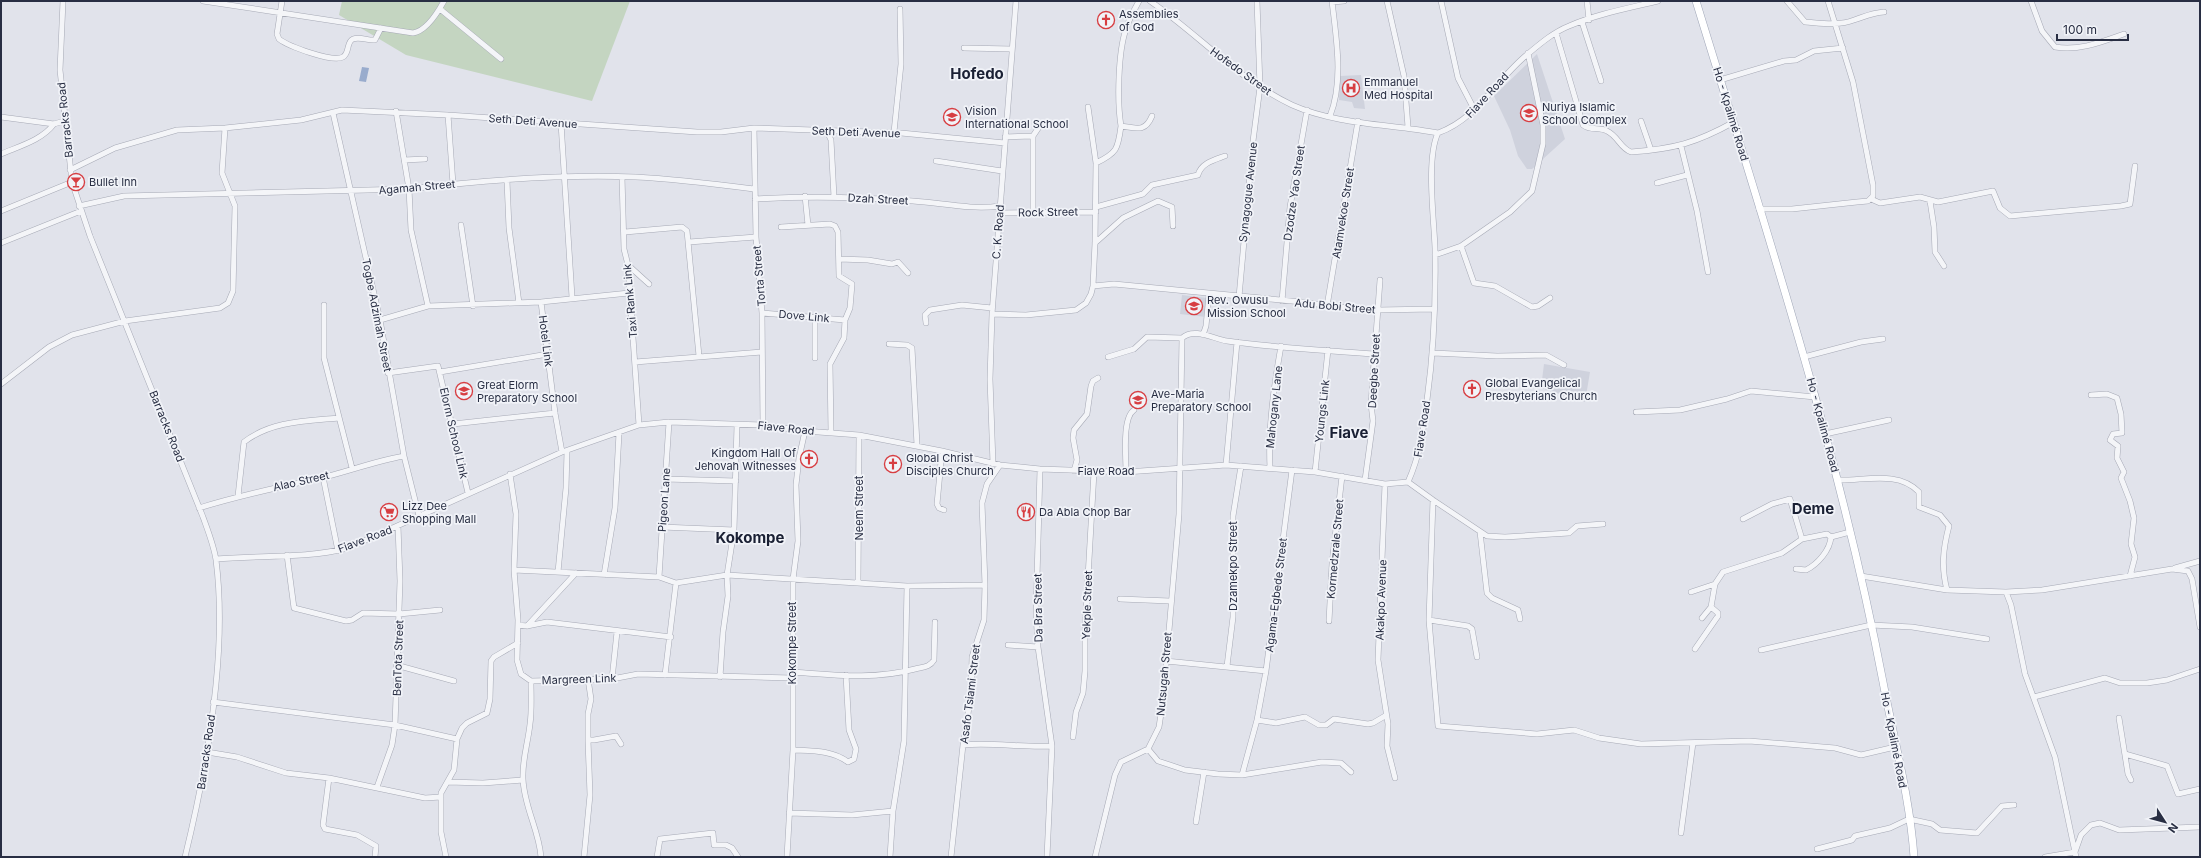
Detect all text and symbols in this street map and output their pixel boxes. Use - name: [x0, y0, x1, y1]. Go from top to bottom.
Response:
- place label: Assemblies of God: [1119, 7, 1179, 34]
- church icon: Assemblies of God: [1096, 10, 1116, 30]
- scale bar: [2057, 16, 2128, 42]
- text: 100 m: [2063, 22, 2097, 37]
- street label: Hofedo Street: [1208, 44, 1275, 98]
- district label: Hofedo: [950, 64, 1004, 83]
- street label: Ho - Kpalimé Road: [1710, 65, 1752, 163]
- street label: Fiave Road: [1462, 69, 1512, 121]
- place label: Emmanuel Med Hospital: [1364, 75, 1433, 102]
- hospital icon: Emmanuel Med Hospital: [1341, 78, 1361, 98]
- street label: Barracks Road: [54, 82, 76, 158]
- place label: Nuriya Islamic School Complex: [1542, 100, 1627, 127]
- school or university icon: Nuriya Islamic School Complex: [1519, 103, 1539, 123]
- place label: Vision International School: [965, 104, 1068, 131]
- school or university icon: Vision International School: [942, 107, 962, 127]
- street label: Seth Deti Avenue: [488, 111, 578, 131]
- street label: Seth Deti Avenue: [811, 123, 901, 141]
- street label: Synagogue Avenue: [1236, 141, 1260, 243]
- street label: Dzodze Yao Street: [1280, 144, 1308, 242]
- street label: Atamvekoe Street: [1329, 166, 1357, 260]
- bar icon: Bullet Inn: [66, 172, 86, 192]
- place label: Bullet Inn: [89, 175, 137, 189]
- street label: Agamah Street: [378, 177, 456, 197]
- street label: Dzah Street: [847, 190, 909, 208]
- street label: C. K. Road: [989, 204, 1007, 260]
- street label: Rock Street: [1018, 204, 1079, 220]
- street label: Torta Street: [749, 245, 769, 307]
- street label: Togbe Adzimah Street: [359, 257, 395, 373]
- street label: Taxi Rank Link: [620, 263, 640, 339]
- place label: Rev. Owusu Mission School: [1207, 293, 1286, 320]
- street label: Adu Bobi Street: [1294, 295, 1376, 317]
- school or university icon: Rev. Owusu Mission School: [1184, 296, 1204, 316]
- street label: Dove Link: [778, 307, 830, 325]
- street label: Hotel Link: [536, 314, 556, 368]
- street label: Deegbe Street: [1365, 333, 1383, 409]
- street label: Mahogany Lane: [1263, 365, 1285, 449]
- place label: Global Evangelical Presbyterians Church: [1485, 376, 1597, 403]
- street label: Ho - Kpalimé Road: [1804, 376, 1842, 474]
- place label: Great Elorm Preparatory School: [477, 378, 577, 405]
- street label: Youngs Link: [1312, 379, 1332, 443]
- church icon: Global Evangelical Presbyterians Church: [1462, 379, 1482, 399]
- school or university icon: Great Elorm Preparatory School: [454, 381, 474, 401]
- street label: Elorm School Link: [437, 386, 471, 480]
- place label: Ave-Maria Preparatory School: [1151, 387, 1251, 414]
- street label: Barracks Road: [146, 388, 188, 464]
- school or university icon: Ave-Maria Preparatory School: [1128, 390, 1148, 410]
- street label: Fiave Road: [1411, 400, 1433, 458]
- street label: Fiave Road: [757, 418, 815, 438]
- district label: Fiave: [1330, 423, 1369, 442]
- place label: Kingdom Hall Of Jehovah Witnesses: [695, 446, 796, 473]
- church icon: Kingdom Hall Of Jehovah Witnesses: [799, 449, 819, 469]
- place label: Global Christ Disciples Church: [906, 451, 994, 478]
- church icon: Global Christ Disciples Church: [883, 454, 903, 474]
- street label: Fiave Road: [1077, 464, 1135, 478]
- street label: Pigeon Lane: [655, 467, 673, 533]
- street label: Alao Street: [272, 468, 331, 494]
- street label: Neem Street: [852, 475, 866, 540]
- street label: Kormedzrale Street: [1324, 498, 1346, 600]
- place label: Lizz Dee Shopping Mall: [402, 499, 476, 526]
- district label: Deme: [1792, 499, 1834, 518]
- supermarket icon: Lizz Dee Shopping Mall: [379, 502, 399, 522]
- restaurant icon: Da Abla Chop Bar: [1016, 502, 1036, 522]
- place label: Da Abla Chop Bar: [1039, 505, 1131, 519]
- street label: Dzamekpo Street: [1226, 521, 1240, 611]
- street label: Fiave Road: [336, 522, 394, 556]
- district label: Kokompe: [715, 528, 785, 547]
- street label: Agama-Egbede Street: [1262, 537, 1290, 653]
- street label: Akakpo Avenue: [1373, 559, 1389, 641]
- street label: Yekple Street: [1079, 570, 1095, 640]
- street label: Da Bra Street: [1030, 573, 1046, 643]
- street label: Kokompe Street: [785, 601, 799, 684]
- street label: BenTota Street: [390, 619, 406, 696]
- street label: Nutsugah Street: [1153, 631, 1175, 717]
- street label: Asafo Tsiami Street: [957, 643, 983, 745]
- street label: Margreen Link: [541, 671, 617, 687]
- street label: Ho - Kpalimé Road: [1878, 691, 1910, 789]
- street label: Barracks Road: [194, 714, 218, 790]
- north arrow: [2145, 802, 2185, 842]
- text: N: [2165, 820, 2181, 835]

